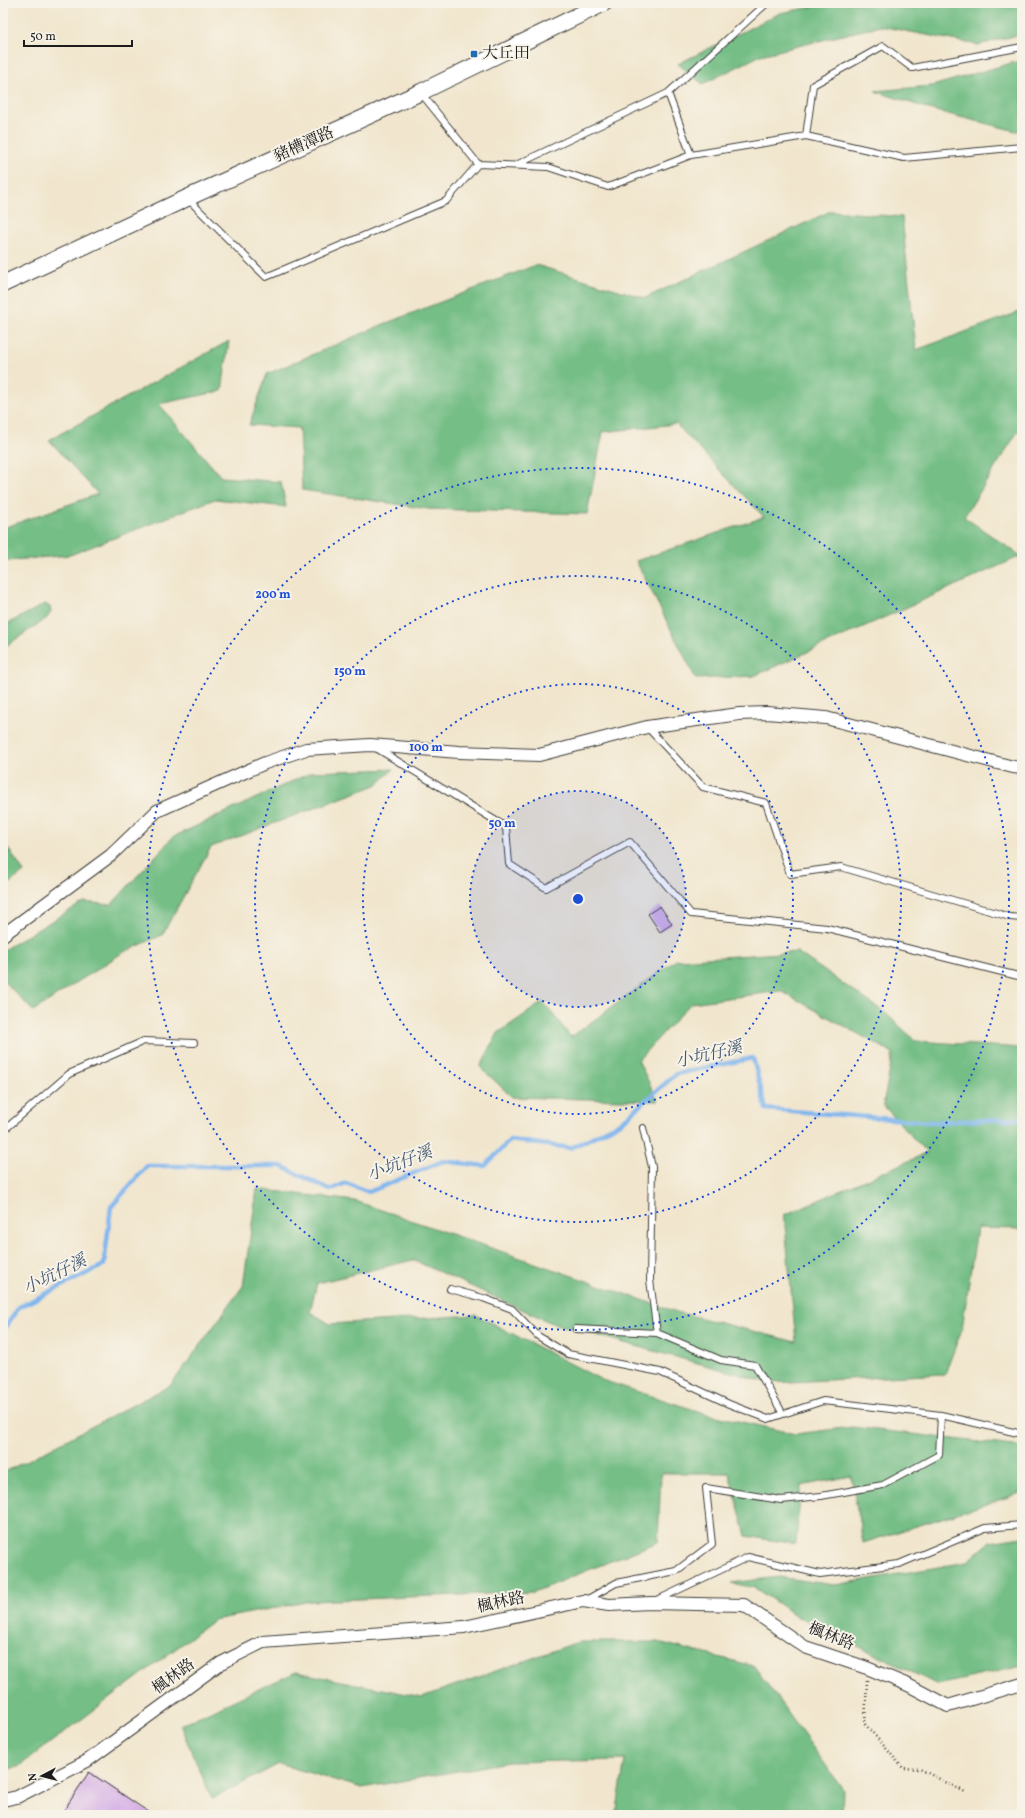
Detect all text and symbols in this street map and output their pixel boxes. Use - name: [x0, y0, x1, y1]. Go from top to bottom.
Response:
- scale bar: [24, 22, 132, 48]
- text: 50 m: [30, 29, 56, 45]
- place label: 大丘田: [482, 43, 530, 65]
- marker: 大丘田: [469, 49, 479, 59]
- street label: 豬槽潭路: [270, 122, 338, 168]
- text: 200 m: [255, 587, 291, 603]
- text: 150 m: [334, 664, 366, 680]
- text: 100 m: [409, 740, 443, 756]
- text: 50 m: [488, 816, 516, 832]
- centre of rings: [571, 892, 585, 906]
- water label: 小坑仔溪: [673, 1036, 747, 1074]
- water label: 小坑仔溪: [364, 1140, 438, 1187]
- water label: 小坑仔溪: [19, 1249, 92, 1300]
- street label: 楓林路: [475, 1587, 527, 1619]
- street label: 楓林路: [805, 1618, 857, 1656]
- street label: 楓林路: [148, 1654, 200, 1700]
- north arrow: [22, 1756, 62, 1796]
- text: N: [26, 1772, 41, 1782]

